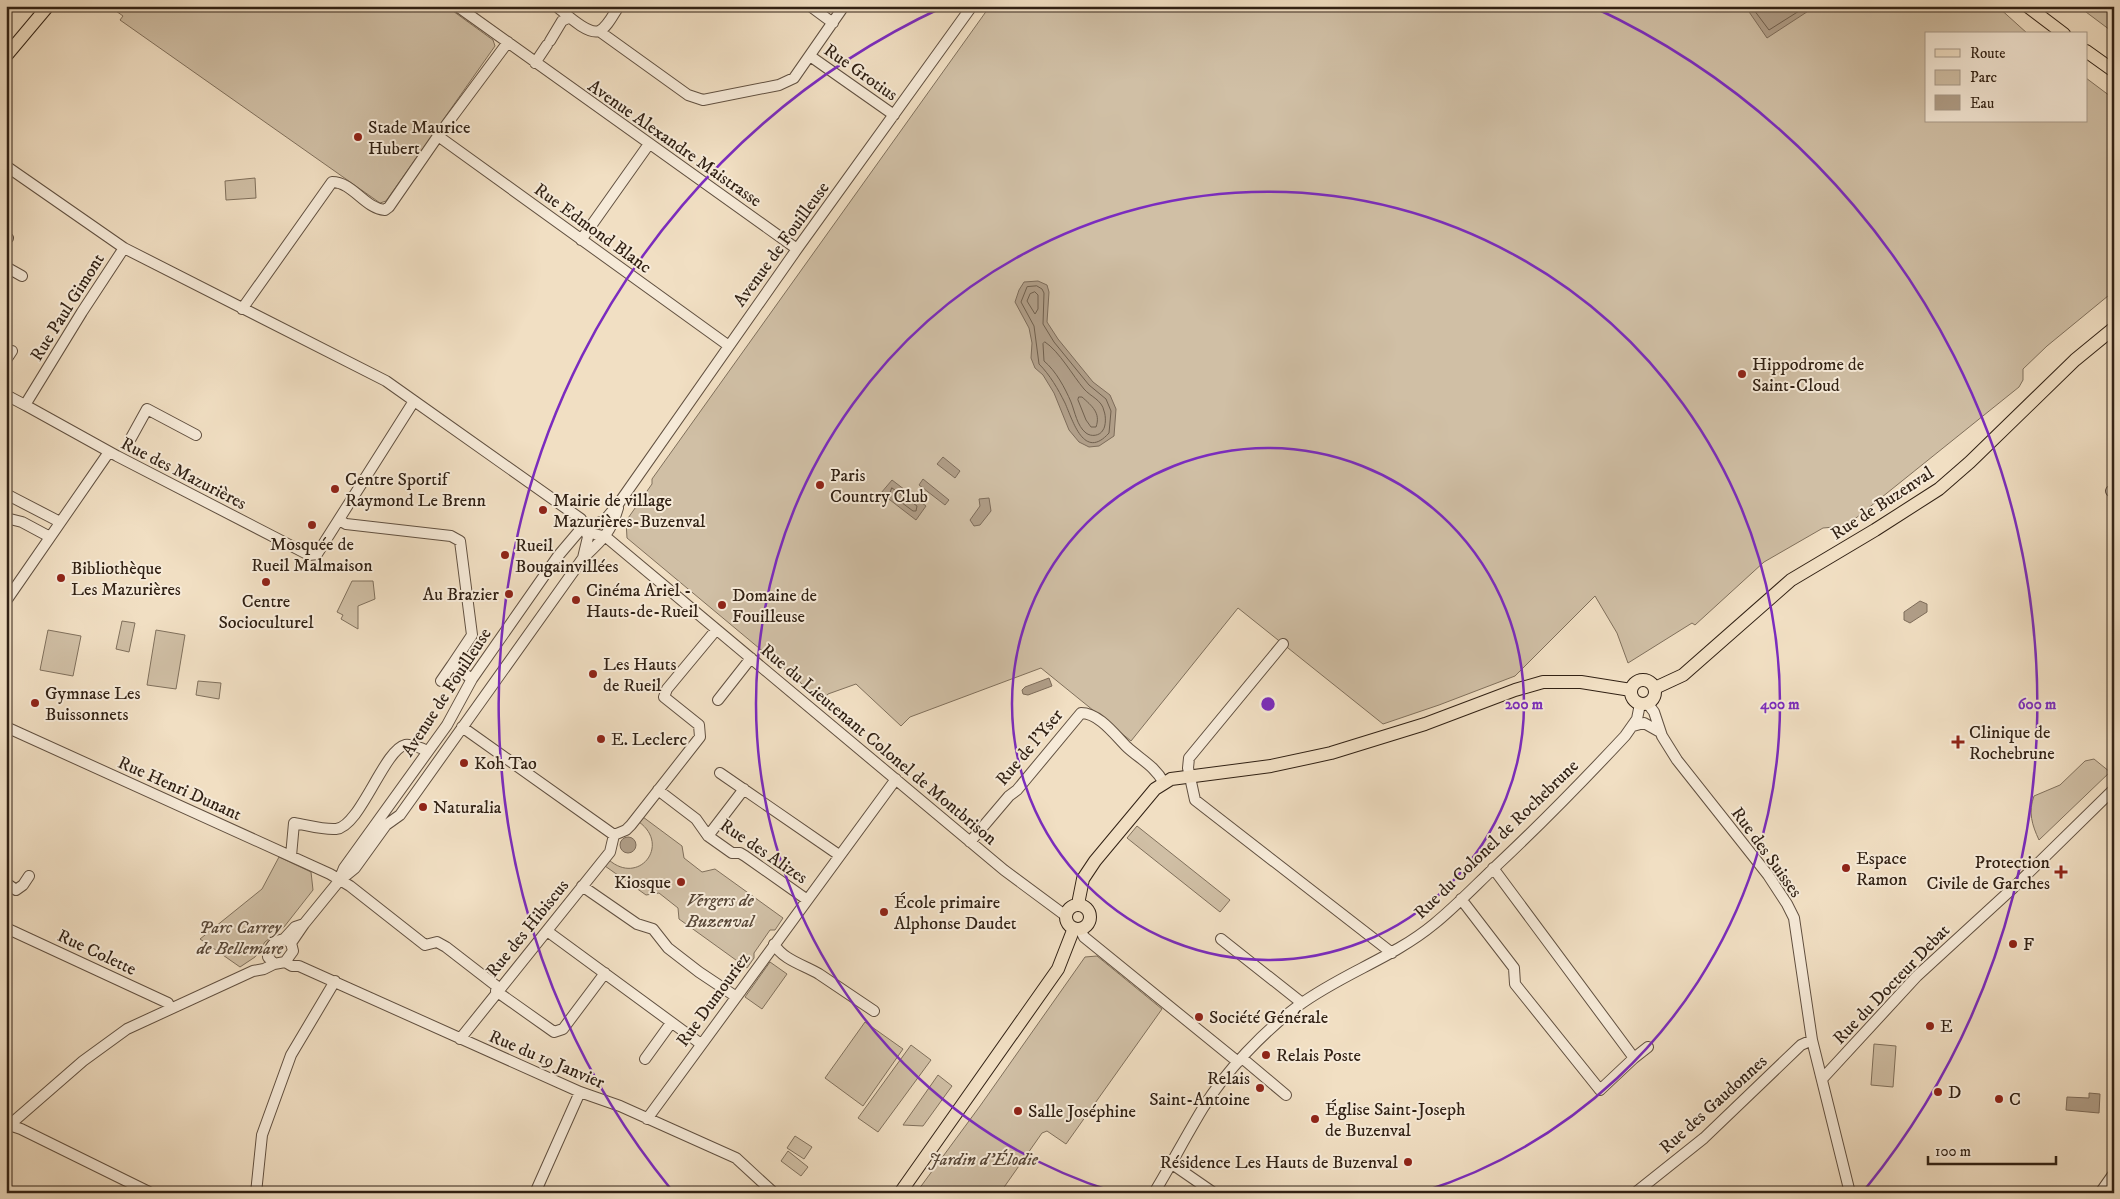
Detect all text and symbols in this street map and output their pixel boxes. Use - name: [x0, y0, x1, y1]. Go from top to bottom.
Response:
- legend: [1925, 32, 2088, 122]
- street label: Rue Grotius: [819, 39, 902, 106]
- text: Route: [1970, 44, 2005, 63]
- text: Parc: [1970, 68, 1998, 87]
- street label: Avenue Alexandre Maistrasse: [583, 75, 766, 212]
- text: Eau: [1970, 94, 1994, 113]
- place label: Stade Maurice Hubert: [368, 117, 470, 160]
- marker: Stade Maurice Hubert: [352, 131, 364, 143]
- street label: Avenue de Fouilleuse: [729, 178, 834, 311]
- street label: Rue Edmond Blanc: [529, 179, 656, 279]
- street label: Rue Paul Gimont: [26, 250, 110, 365]
- place label: Hippodrome de Saint-Cloud: [1752, 354, 1864, 397]
- marker: Hippodrome de Saint-Cloud: [1736, 368, 1748, 380]
- street label: Rue des Mazurières: [117, 433, 250, 515]
- street label: Rue de Buzenval: [1827, 462, 1938, 545]
- place label: Paris Country Club: [830, 465, 928, 508]
- place label: Centre Sportif Raymond Le Brenn: [345, 469, 487, 512]
- marker: Paris Country Club: [814, 479, 826, 491]
- marker: Centre Sportif Raymond Le Brenn: [329, 483, 341, 495]
- place label: Mairie de village Mazurières-Buzenval: [553, 490, 706, 533]
- marker: Mairie de village Mazurières-Buzenval: [537, 504, 549, 516]
- marker: Mosquée de Rueil Malmaison: [306, 519, 318, 531]
- place label: Mosquée de Rueil Malmaison: [251, 534, 373, 577]
- place label: Rueil Bougainvillées: [515, 535, 618, 578]
- marker: Rueil Bougainvillées: [499, 549, 511, 561]
- place label: Bibliothèque Les Mazurières: [71, 558, 181, 601]
- marker: Bibliothèque Les Mazurières: [55, 572, 67, 584]
- marker: Centre Socioculturel: [260, 576, 272, 588]
- place label: Cinéma Ariel - Hauts-de-Rueil: [586, 580, 699, 623]
- place label: Au Brazier: [423, 584, 499, 606]
- place label: Domaine de Fouilleuse: [732, 585, 817, 628]
- marker: Au Brazier: [503, 588, 515, 600]
- place label: Centre Socioculturel: [218, 591, 314, 634]
- marker: Cinéma Ariel - Hauts-de-Rueil: [570, 594, 582, 606]
- marker: Domaine de Fouilleuse: [716, 599, 728, 611]
- street label: Avenue de Fouilleuse: [397, 624, 497, 761]
- street label: Rue du Lieutenant Colonel de Montbrison: [756, 639, 1001, 850]
- place label: Les Hauts de Rueil: [603, 654, 677, 697]
- marker: Les Hauts de Rueil: [587, 668, 599, 680]
- place label: Gymnase Les Buissonnets: [45, 683, 140, 726]
- centre of rings: [1259, 695, 1277, 713]
- text: 200 m: [1505, 695, 1544, 714]
- text: 400 m: [1759, 695, 1800, 714]
- text: 600 m: [2018, 695, 2057, 714]
- marker: Gymnase Les Buissonnets: [29, 697, 41, 709]
- street label: Rue de l'Yser: [991, 705, 1068, 790]
- place label: Clinique de Rochebrune: [1969, 722, 2055, 765]
- place label: E. Leclerc: [611, 729, 687, 751]
- marker: E. Leclerc: [595, 733, 607, 745]
- marker: Clinique de Rochebrune: [1951, 735, 1965, 749]
- street label: Rue Henri Dunant: [114, 752, 245, 826]
- place label: Koh Tao: [474, 753, 537, 775]
- street label: Rue du Colonel de Rochebrune: [1410, 755, 1584, 924]
- marker: Koh Tao: [458, 757, 470, 769]
- place label: Naturalia: [433, 797, 502, 819]
- marker: Naturalia: [417, 801, 429, 813]
- street label: Rue des Suisses: [1726, 803, 1806, 902]
- street label: Rue des Alizes: [715, 814, 811, 889]
- place label: Espace Ramon: [1856, 848, 1908, 891]
- place label: Protection Civile de Garches: [1926, 852, 2051, 895]
- marker: Espace Ramon: [1840, 862, 1852, 874]
- marker: Protection Civile de Garches: [2054, 865, 2068, 879]
- place label: Kiosque: [614, 872, 671, 894]
- street label: Rue des Hibiscus: [482, 875, 574, 982]
- marker: Kiosque: [675, 876, 687, 888]
- park label: Vergers de Buzenval: [685, 890, 756, 933]
- place label: École primaire Alphonse Daudet: [894, 892, 1017, 935]
- marker: École primaire Alphonse Daudet: [878, 906, 890, 918]
- park label: Parc Carrey de Bellemare: [196, 917, 284, 960]
- street label: Rue du Docteur Debat: [1829, 920, 1955, 1049]
- street label: Rue Colette: [54, 925, 139, 981]
- place label: F: [2023, 934, 2034, 956]
- marker: F: [2007, 938, 2019, 950]
- street label: Rue Dumouriez: [672, 948, 756, 1051]
- place label: Société Générale: [1209, 1007, 1328, 1029]
- marker: Société Générale: [1193, 1011, 1205, 1023]
- place label: E: [1940, 1016, 1953, 1038]
- marker: E: [1924, 1020, 1936, 1032]
- street label: Rue du 19 Janvier: [486, 1026, 608, 1094]
- place label: Relais Poste: [1276, 1045, 1361, 1067]
- marker: Relais Poste: [1260, 1049, 1272, 1061]
- street label: Rue des Gaudonnes: [1655, 1051, 1772, 1159]
- place label: Relais Saint-Antoine: [1149, 1068, 1250, 1111]
- marker: Relais Saint-Antoine: [1254, 1082, 1266, 1094]
- place label: D: [1948, 1082, 1961, 1104]
- marker: D: [1932, 1086, 1944, 1098]
- place label: C: [2009, 1089, 2021, 1111]
- marker: C: [1993, 1093, 2005, 1105]
- place label: Église Saint-Joseph de Buzenval: [1325, 1099, 1466, 1142]
- place label: Salle Joséphine: [1028, 1101, 1136, 1123]
- marker: Salle Joséphine: [1012, 1105, 1024, 1117]
- marker: Église Saint-Joseph de Buzenval: [1309, 1113, 1321, 1125]
- scale bar: [1928, 1134, 2055, 1166]
- text: 100 m: [1935, 1142, 1971, 1161]
- park label: Jardin d'Élodie: [928, 1149, 1039, 1171]
- place label: Résidence Les Hauts de Buzenval: [1160, 1152, 1399, 1174]
- marker: Résidence Les Hauts de Buzenval: [1402, 1156, 1414, 1168]

